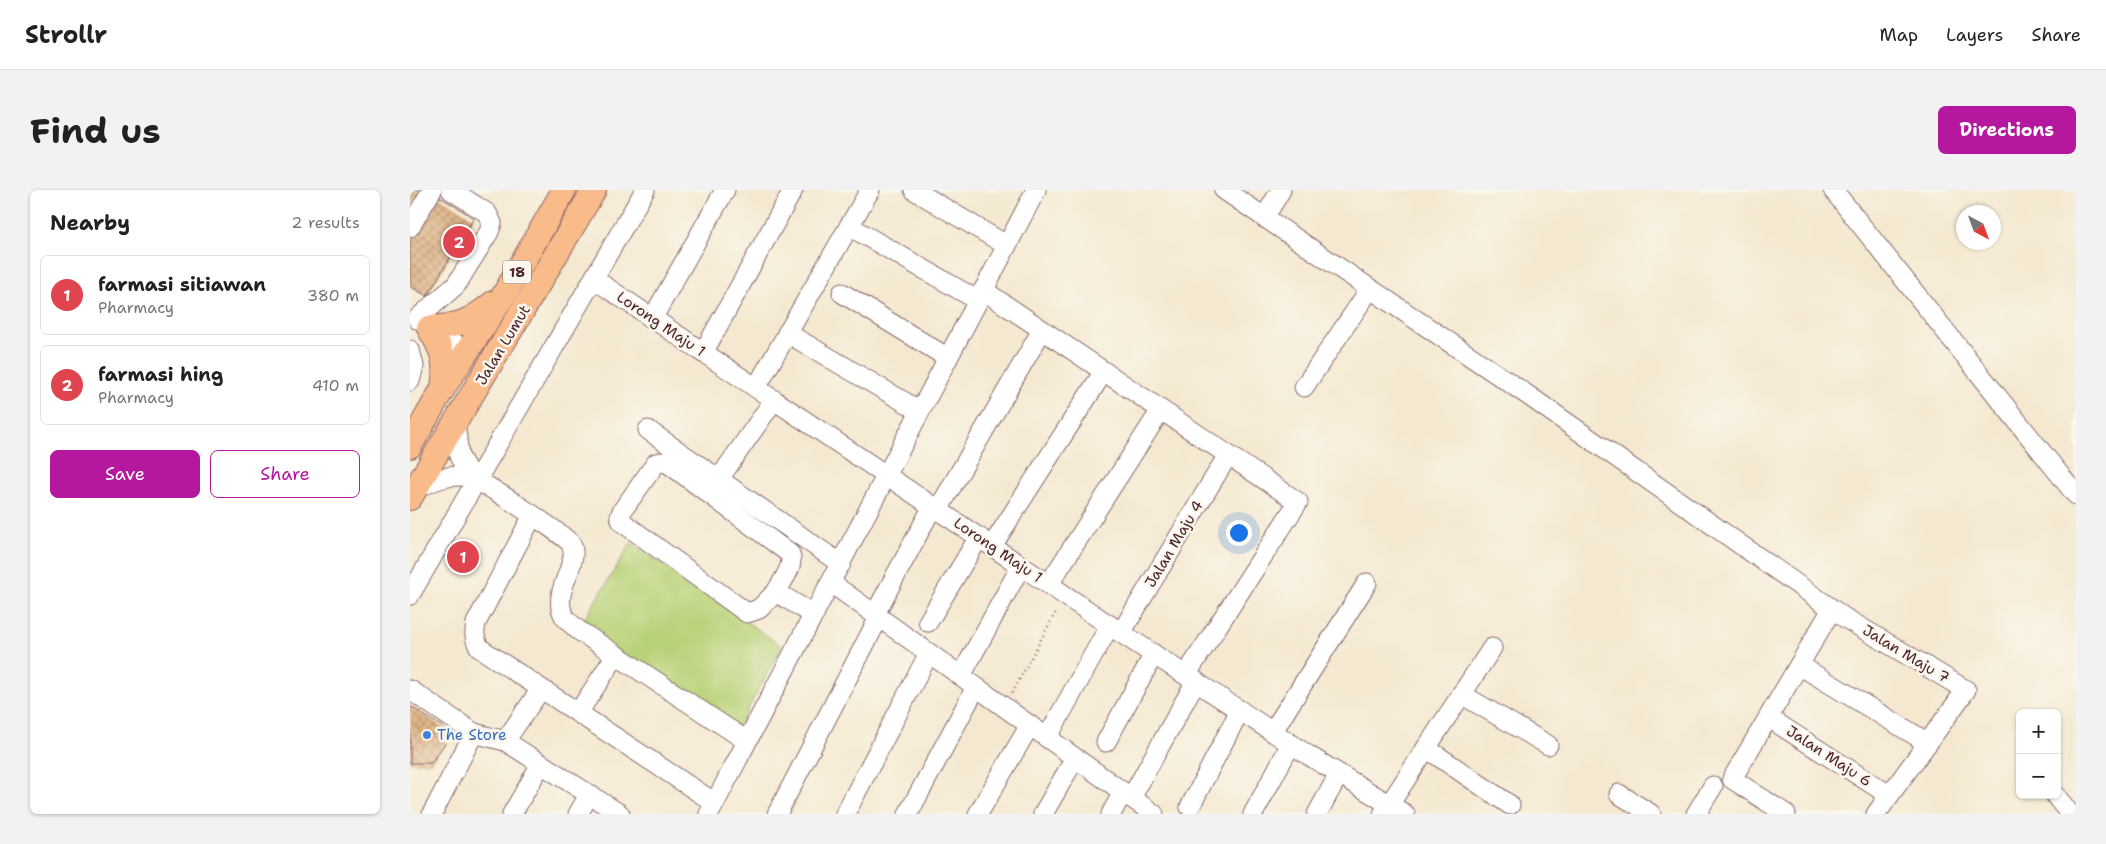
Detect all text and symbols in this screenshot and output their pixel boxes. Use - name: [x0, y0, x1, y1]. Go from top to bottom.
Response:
- text: Strollr: [25, 19, 107, 51]
- text: Map: [1880, 23, 1918, 47]
- text: Layers: [1946, 23, 2003, 47]
- text: Share: [2031, 23, 2081, 47]
- button: Directions: [1938, 106, 2076, 154]
- text: Find us: [30, 107, 161, 154]
- north arrow: [1956, 205, 2001, 250]
- text: Nearby: [50, 209, 130, 237]
- text: 2 results: [291, 212, 360, 233]
- pin: 2: [443, 223, 475, 261]
- road number: 18: [503, 260, 531, 284]
- text: farmasi sitiawan: [98, 272, 266, 297]
- text: 1: [63, 285, 71, 306]
- text: 380 m: [307, 285, 359, 306]
- street label: Lorong Maju 1: [613, 287, 709, 361]
- text: Pharmacy: [98, 297, 174, 318]
- street label: Jalan Lumut: [471, 301, 535, 389]
- text: farmasi hing: [98, 362, 223, 387]
- text: 2: [61, 375, 73, 396]
- text: 410 m: [312, 375, 359, 396]
- text: Pharmacy: [98, 387, 174, 408]
- button: Save: [50, 450, 200, 498]
- button: Share: [210, 450, 360, 498]
- street label: Jalan Maju 4: [1140, 497, 1208, 591]
- street label: Lorong Maju 1: [950, 513, 1046, 587]
- your location: [1226, 520, 1252, 546]
- pin: 1: [447, 538, 479, 576]
- street label: Jalan Maju 7: [1859, 620, 1953, 688]
- map controls: [2016, 709, 2061, 799]
- button: +: [2016, 709, 2061, 754]
- street label: Jalan Maju 6: [1782, 721, 1876, 791]
- place label: The Store: [437, 725, 506, 745]
- marker: The Store: [421, 729, 433, 741]
- button: −: [2016, 754, 2061, 799]

